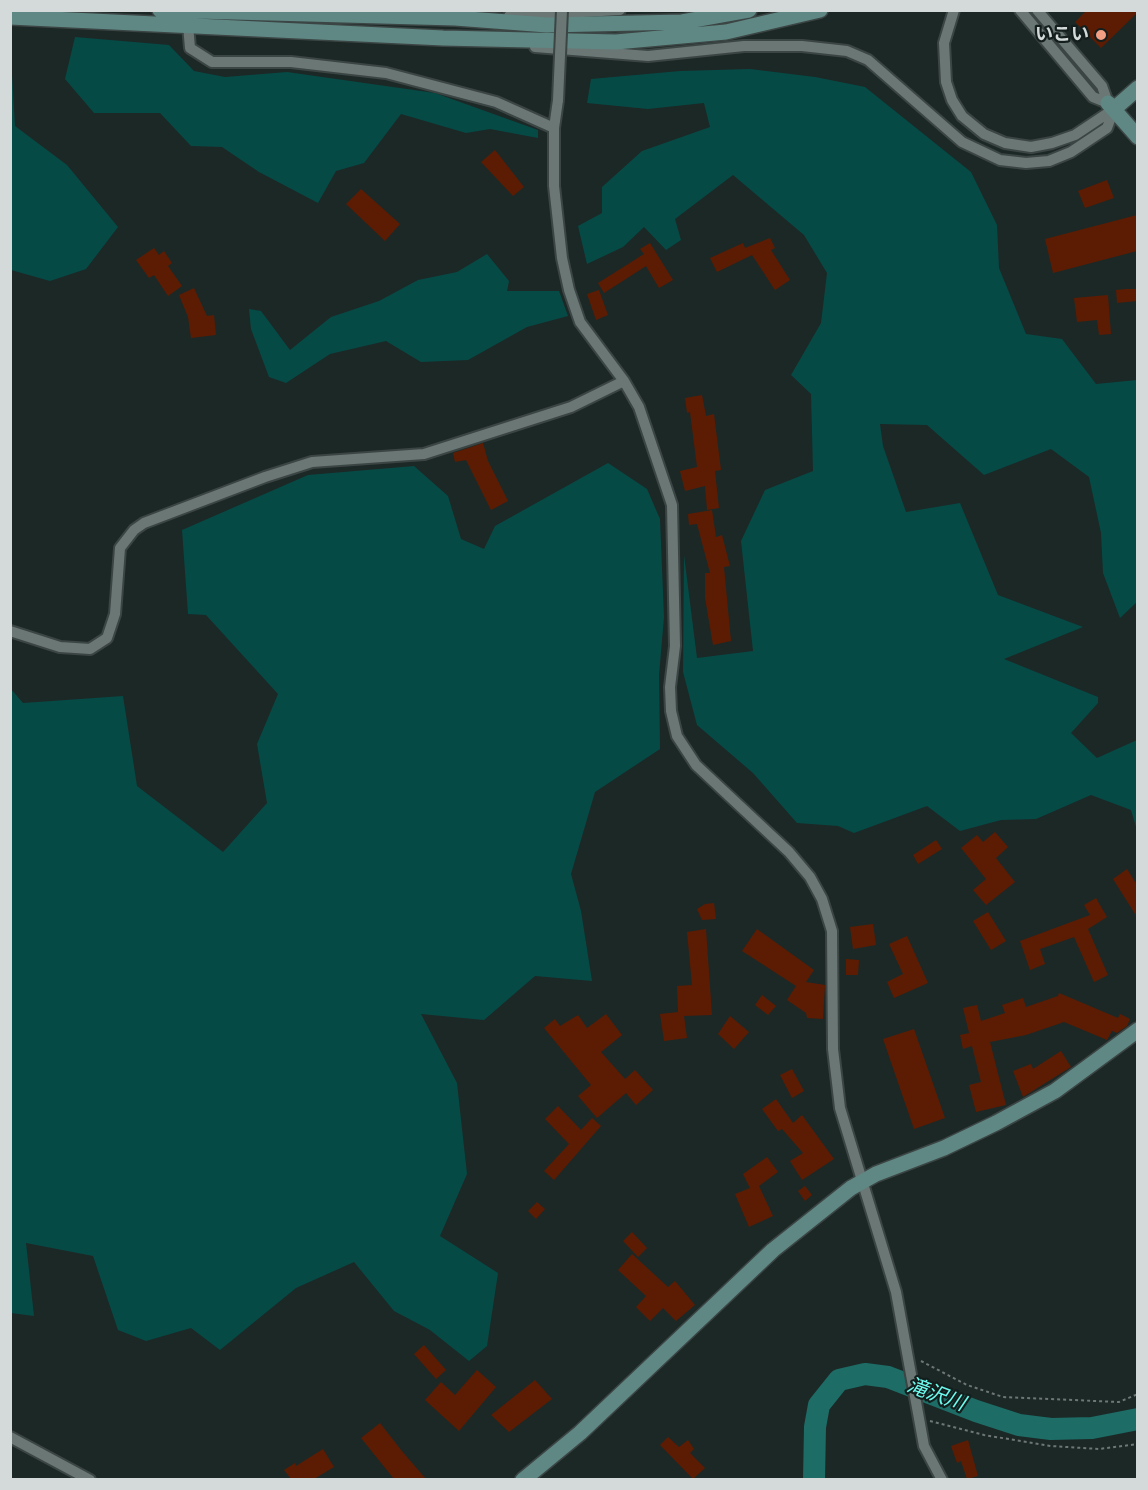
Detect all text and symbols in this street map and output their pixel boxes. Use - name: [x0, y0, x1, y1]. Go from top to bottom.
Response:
- place label: いこい: [1035, 24, 1089, 46]
- marker: いこい: [1094, 28, 1108, 42]
- water label: 滝沢川: [904, 1373, 968, 1417]

